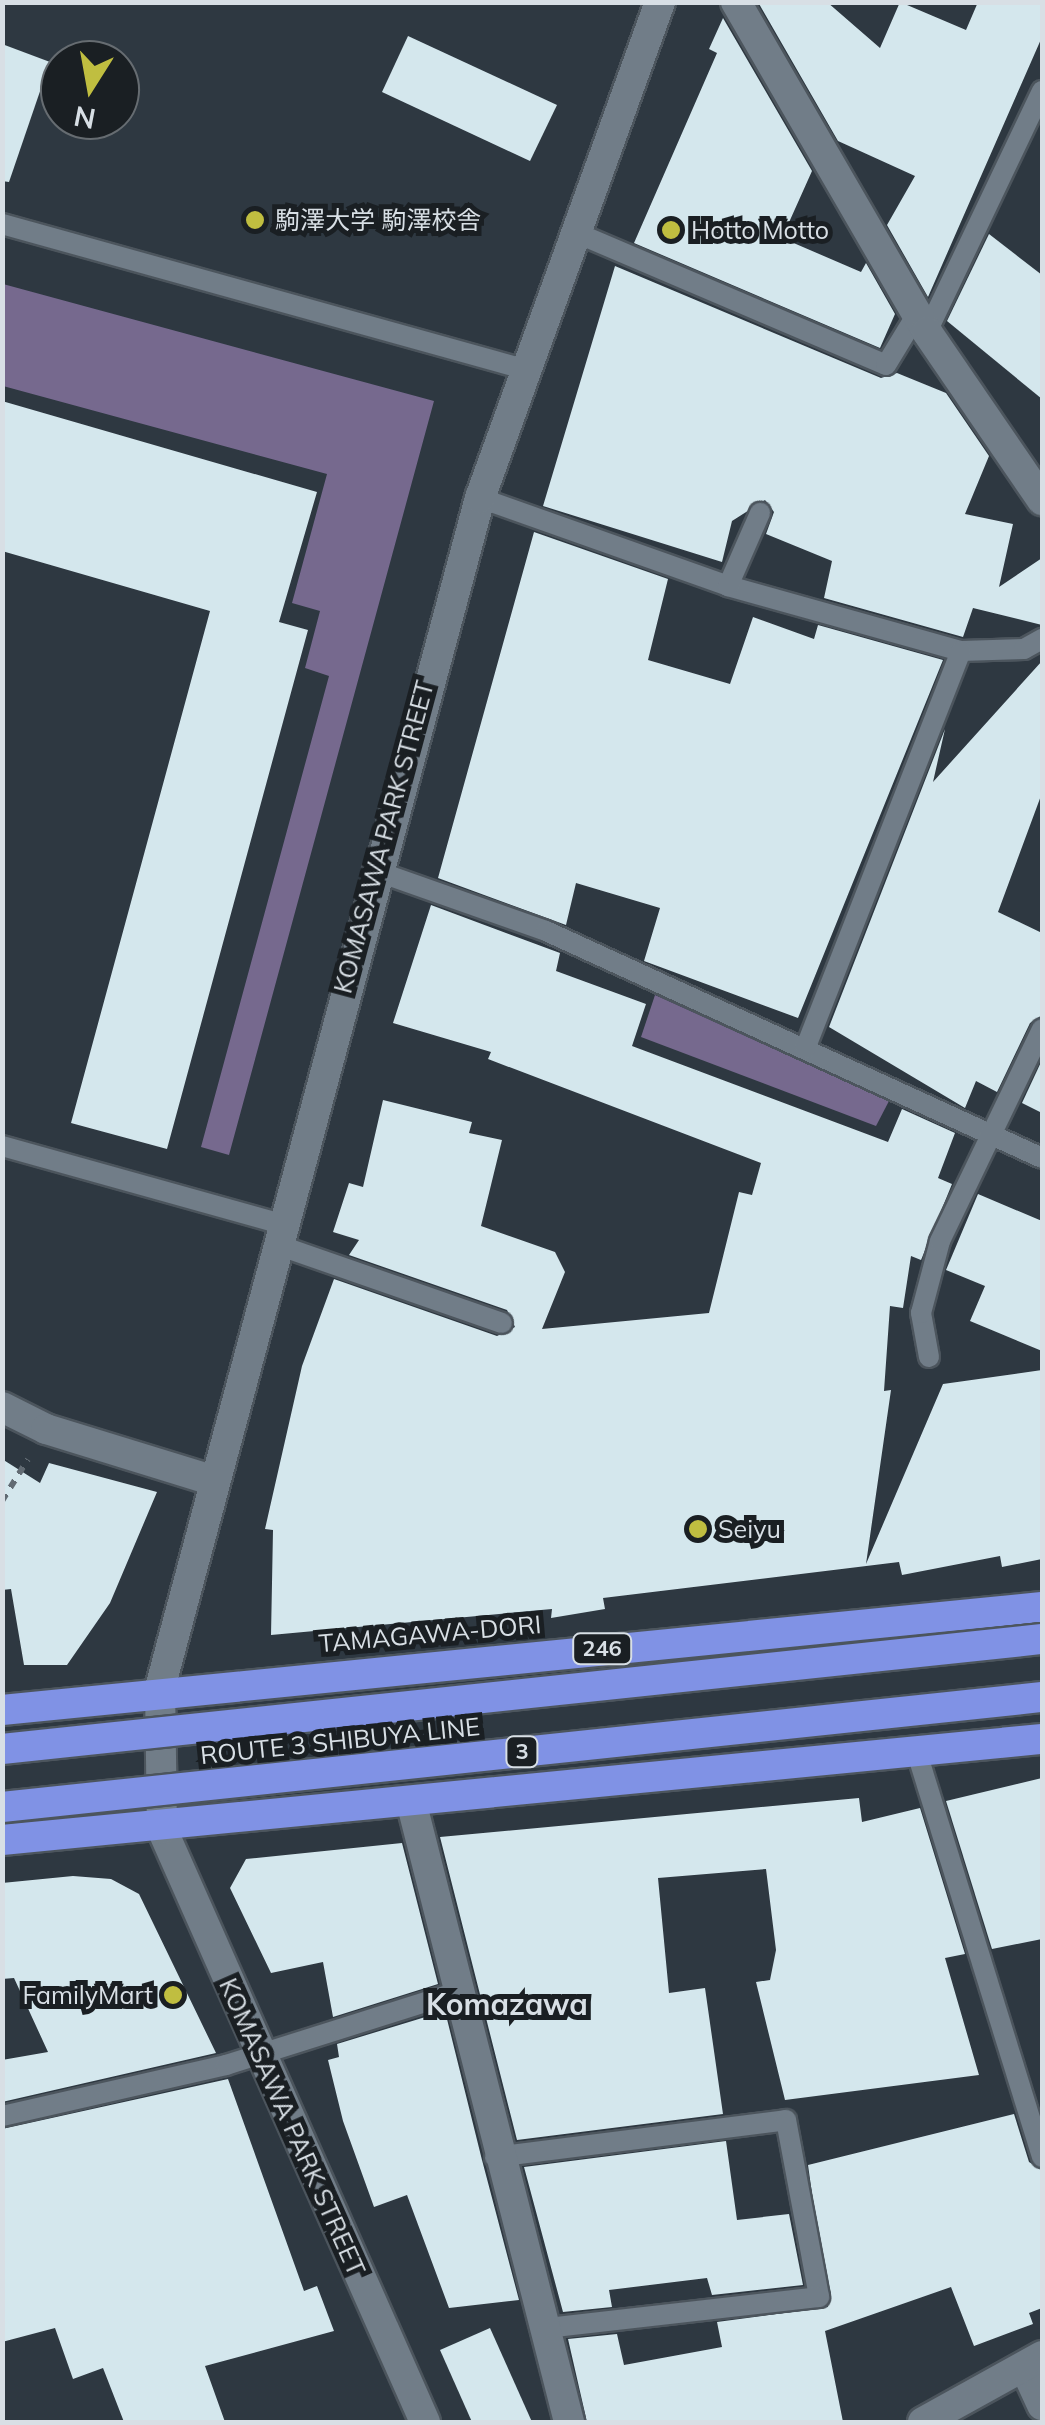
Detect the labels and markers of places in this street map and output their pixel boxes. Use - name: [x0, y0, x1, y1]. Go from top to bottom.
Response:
- place label: 駒澤大学 駒澤校舎: [275, 205, 482, 235]
- marker: 駒澤大学 駒澤校舎: [244, 209, 266, 231]
- place label: Hotto Motto: [691, 215, 829, 245]
- marker: Hotto Motto: [660, 219, 682, 241]
- place label: Seiyu: [718, 1514, 781, 1544]
- marker: Seiyu: [687, 1518, 709, 1540]
- place label: FamilyMart: [22, 1980, 153, 2010]
- marker: FamilyMart: [162, 1984, 184, 2006]

